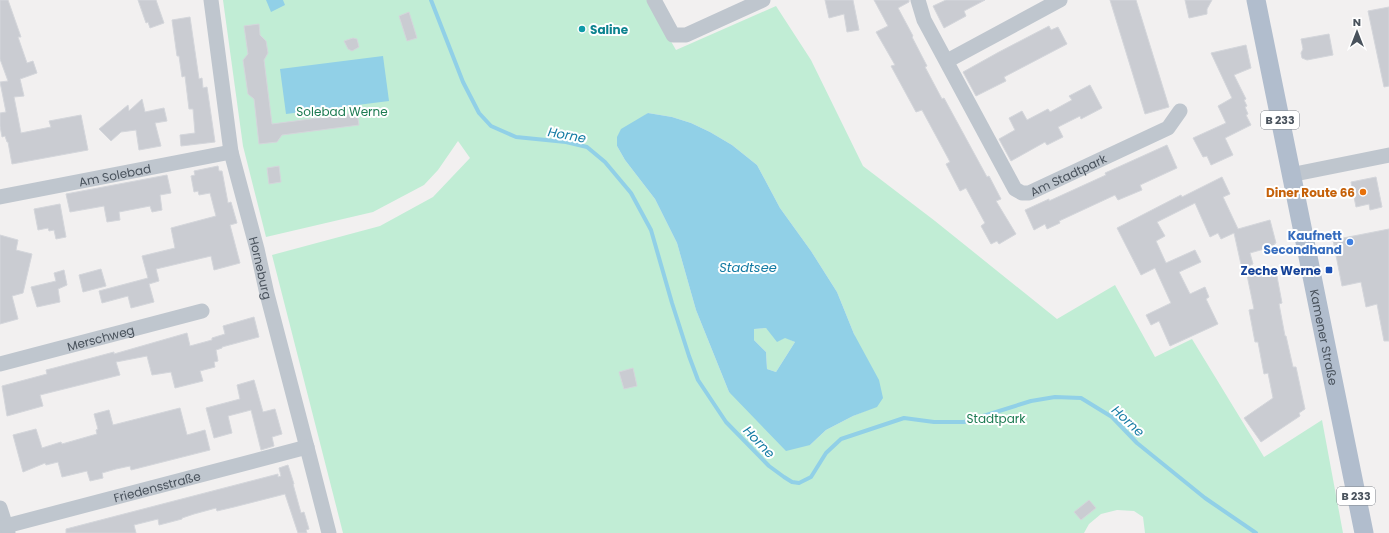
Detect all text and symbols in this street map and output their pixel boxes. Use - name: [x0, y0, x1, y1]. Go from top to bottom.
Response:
- north arrow: [1337, 12, 1377, 52]
- text: N: [1353, 14, 1361, 30]
- place label: Saline: [590, 21, 629, 38]
- marker: Saline: [577, 24, 587, 34]
- park label: Solebad Werne: [296, 103, 388, 120]
- road number: B 233: [1261, 111, 1299, 129]
- water label: Horne: [546, 122, 588, 148]
- street label: Am Stadtpark: [1027, 149, 1110, 200]
- street label: Am Solebad: [77, 159, 152, 190]
- place label: Diner Route 66: [1266, 184, 1355, 201]
- marker: Diner Route 66: [1358, 187, 1368, 197]
- place label: Kaufnett Secondhand: [1264, 227, 1342, 258]
- street label: Horneburg: [245, 234, 277, 301]
- marker: Kaufnett Secondhand: [1345, 237, 1355, 247]
- water label: Stadtsee: [719, 258, 777, 277]
- place label: Zeche Werne: [1241, 262, 1322, 279]
- marker: Zeche Werne: [1324, 265, 1334, 275]
- street label: Kamener Straße: [1306, 288, 1342, 387]
- street label: Merschweg: [65, 321, 136, 355]
- water label: Horne: [1107, 401, 1149, 441]
- park label: Stadtpark: [967, 410, 1026, 427]
- water label: Horne: [739, 422, 779, 462]
- street label: Friedensstraße: [112, 467, 202, 506]
- road number: B 233: [1337, 487, 1375, 505]

